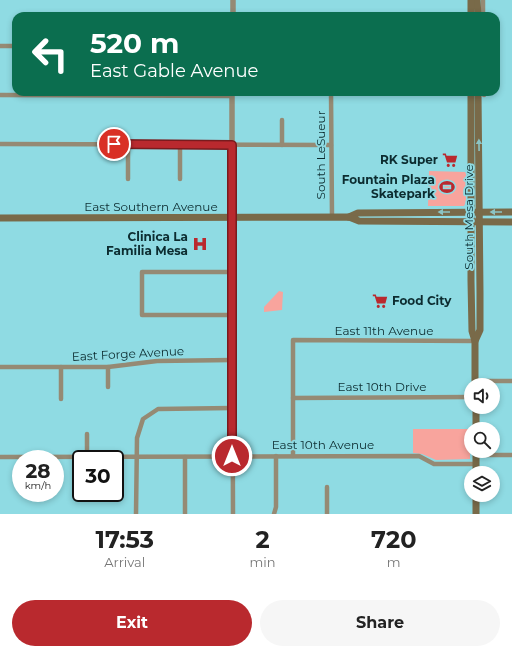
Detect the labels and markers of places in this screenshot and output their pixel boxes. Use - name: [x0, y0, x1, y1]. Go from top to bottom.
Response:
- pin: [97, 127, 131, 161]
- supermarket icon: RK Super: [441, 151, 459, 169]
- place label: RK Super: [380, 152, 438, 167]
- place label: Fountain Plaza Skatepark: [342, 172, 435, 201]
- sports icon: Fountain Plaza Skatepark: [438, 178, 456, 196]
- place label: Clinica La Familia Mesa: [106, 229, 188, 258]
- hospital icon: Clinica La Familia Mesa: [191, 235, 209, 253]
- supermarket icon: Food City: [371, 292, 389, 310]
- place label: Food City: [392, 293, 452, 308]

